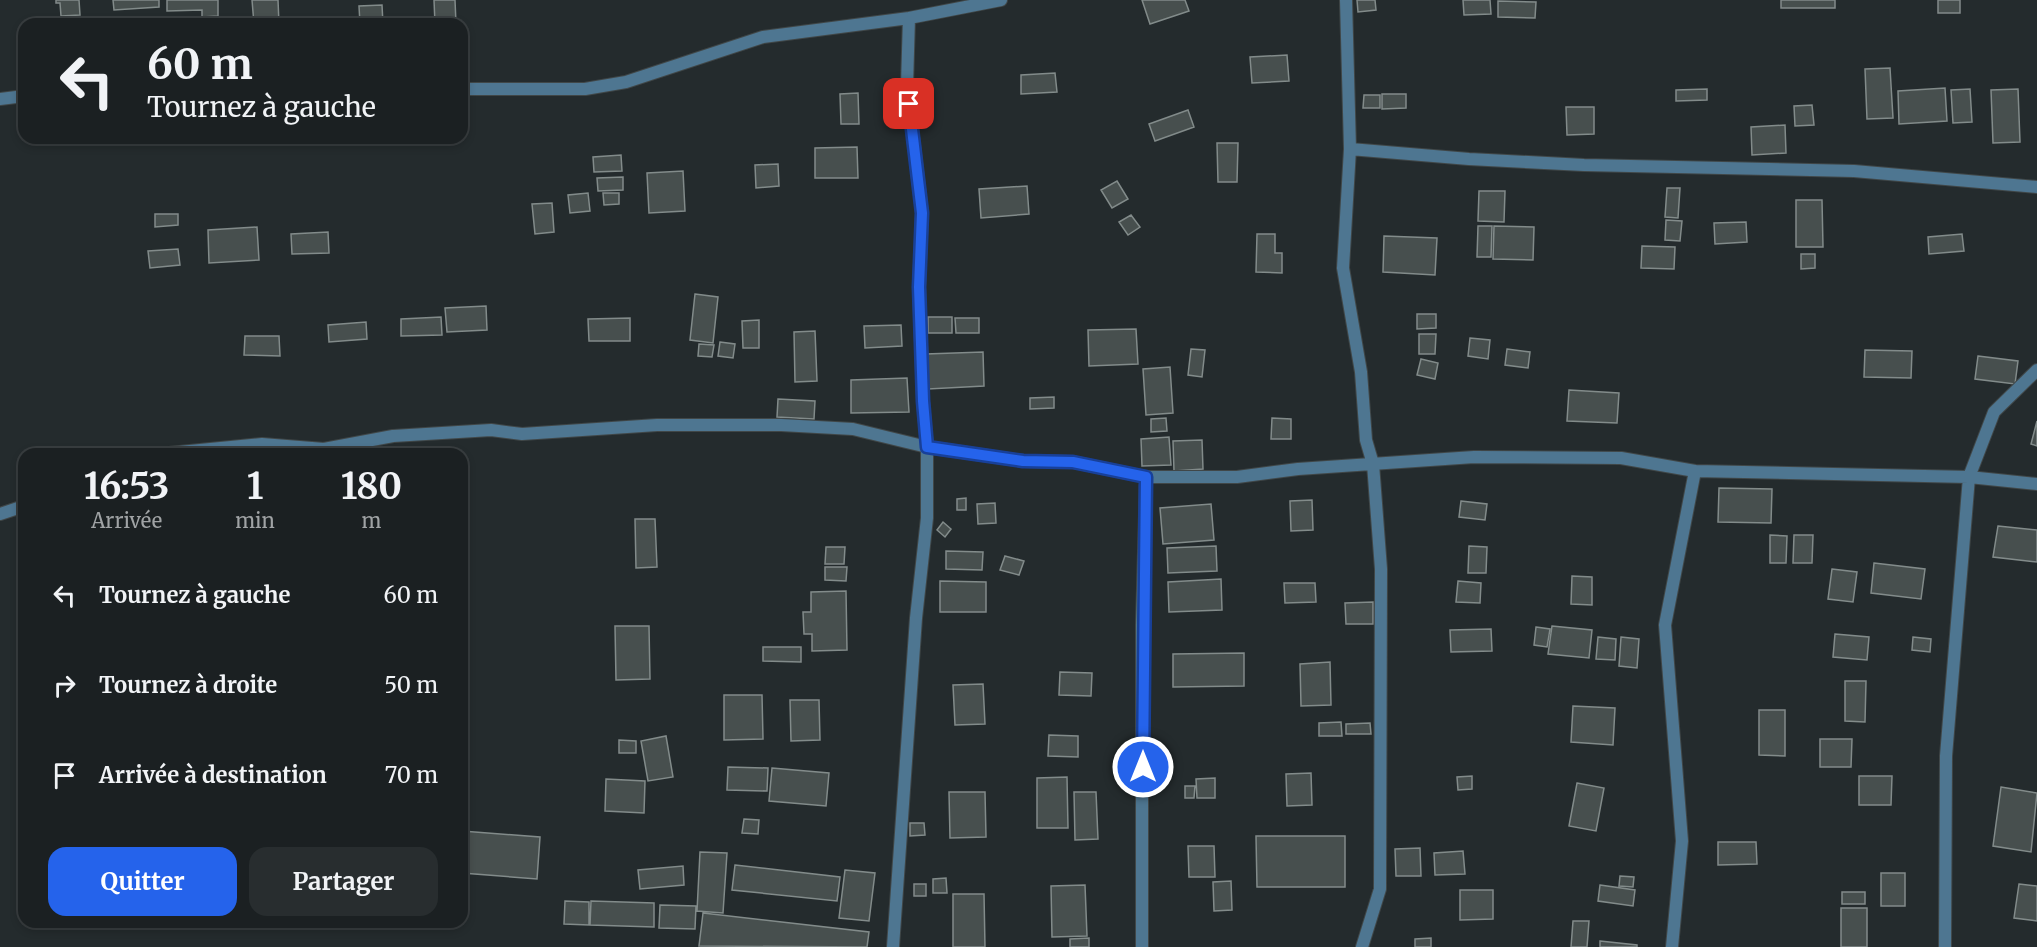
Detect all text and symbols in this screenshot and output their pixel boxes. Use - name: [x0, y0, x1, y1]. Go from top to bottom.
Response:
- text: 60 m: [147, 38, 253, 90]
- icon: left: [48, 42, 126, 120]
- pin: [883, 78, 934, 129]
- icon: arrive: [892, 87, 925, 120]
- text: Tournez à gauche: [147, 90, 376, 124]
- text: 16:53: [84, 464, 169, 509]
- text: 1: [247, 464, 263, 509]
- text: 180: [341, 464, 402, 509]
- text: Arrivée: [91, 508, 162, 533]
- text: min: [235, 508, 275, 533]
- text: m: [361, 508, 381, 533]
- icon: left: [48, 579, 81, 612]
- text: Tournez à gauche: [99, 581, 290, 609]
- text: 60 m: [384, 581, 438, 609]
- icon: right: [48, 669, 81, 702]
- text: Tournez à droite: [99, 671, 277, 699]
- text: 50 m: [384, 671, 438, 699]
- position arrow: [1111, 735, 1175, 799]
- icon: arrive: [48, 759, 81, 792]
- text: Arrivée à destination: [99, 761, 327, 789]
- text: 70 m: [385, 761, 438, 789]
- button: Quitter: [48, 847, 237, 916]
- button: Partager: [249, 847, 438, 916]

